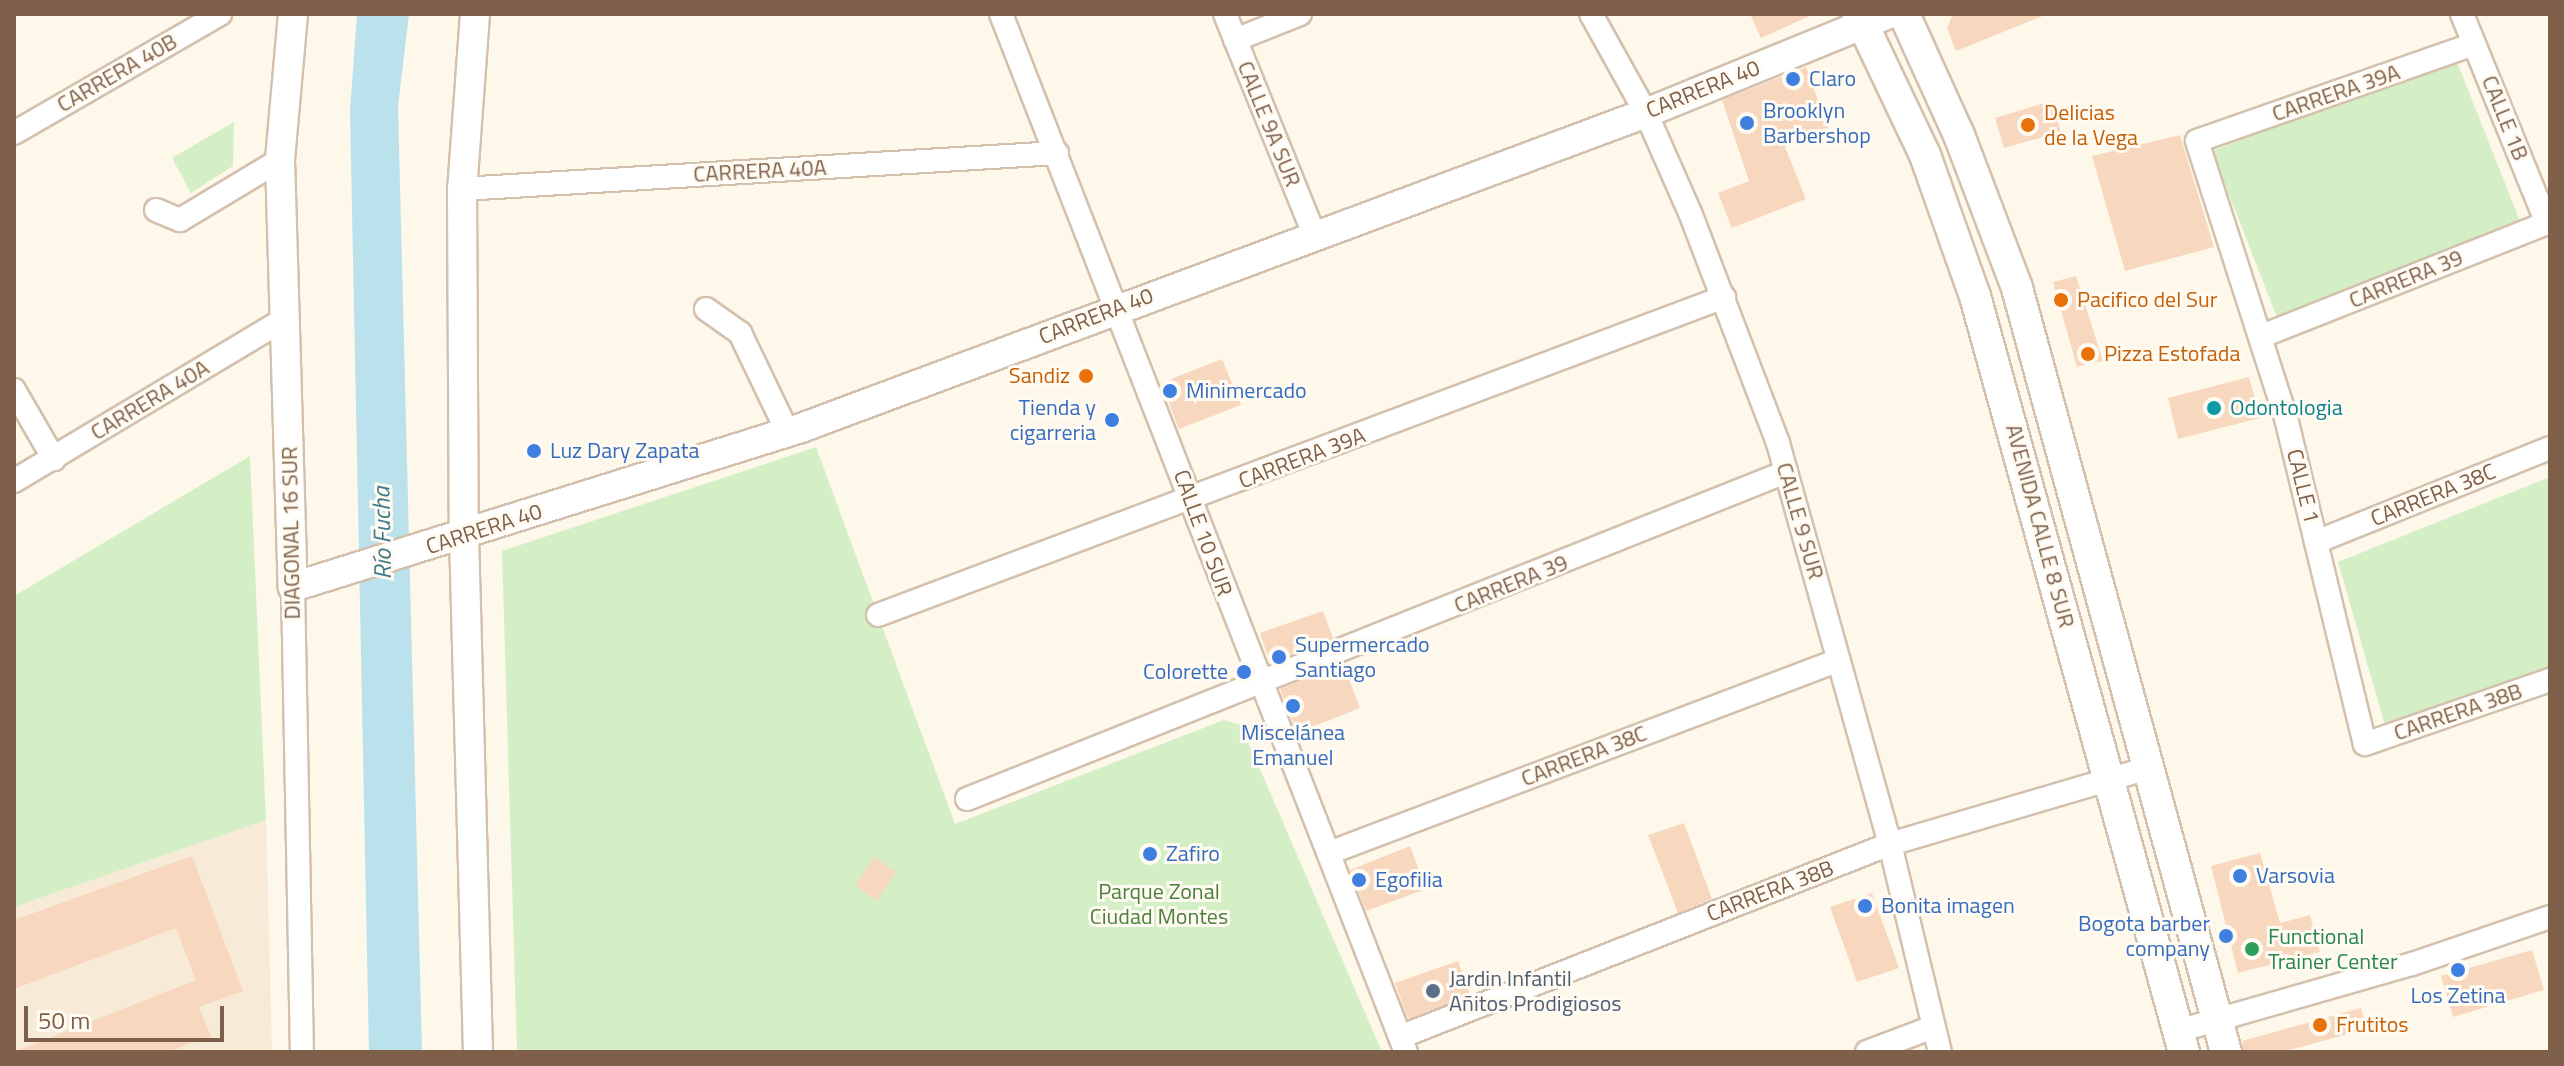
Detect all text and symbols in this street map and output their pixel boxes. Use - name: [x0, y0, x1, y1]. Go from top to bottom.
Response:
- street label: CARRERA 40B: [52, 28, 182, 118]
- street label: CARRERA 40: [1642, 54, 1764, 124]
- street label: CALLE 9A SUR: [1232, 57, 1306, 191]
- street label: CARRERA 39A: [2269, 59, 2403, 127]
- place label: Claro: [1809, 66, 1856, 92]
- marker: Claro: [1784, 70, 1802, 88]
- street label: CALLE 1B: [2476, 72, 2534, 164]
- place label: Brooklyn Barbershop: [1763, 97, 1871, 148]
- place label: Delicias de la Vega: [2044, 99, 2138, 150]
- marker: Brooklyn Barbershop: [1738, 114, 1756, 132]
- marker: Delicias de la Vega: [2019, 116, 2037, 134]
- street label: CARRERA 40A: [693, 154, 827, 188]
- street label: CARRERA 39: [2345, 244, 2467, 314]
- street label: CARRERA 40: [1035, 282, 1157, 350]
- place label: Pacifico del Sur: [2077, 287, 2217, 313]
- marker: Pacifico del Sur: [2052, 291, 2070, 309]
- place label: Pizza Estofada: [2104, 341, 2240, 367]
- marker: Pizza Estofada: [2079, 345, 2097, 363]
- street label: CARRERA 40A: [86, 354, 214, 446]
- place label: Sandiz: [1009, 363, 1070, 389]
- marker: Sandiz: [1077, 367, 1095, 385]
- place label: Minimercado: [1186, 378, 1307, 404]
- marker: Minimercado: [1161, 382, 1179, 400]
- place label: Tienda y cigarreria: [1010, 394, 1096, 446]
- place label: Odontologia: [2230, 395, 2343, 421]
- marker: Odontologia: [2205, 399, 2223, 417]
- marker: Tienda y cigarreria: [1103, 411, 1121, 429]
- street label: AVENIDA CALLE 8 SUR: [2000, 421, 2080, 631]
- street label: CARRERA 39A: [1235, 422, 1369, 494]
- place label: Luz Dary Zapata: [550, 438, 699, 464]
- marker: Luz Dary Zapata: [525, 442, 543, 460]
- street label: DIAGONAL 16 SUR: [276, 446, 306, 620]
- street label: CALLE 1: [2281, 446, 2325, 526]
- street label: CARRERA 38C: [2367, 458, 2499, 532]
- street label: CALLE 9 SUR: [1771, 460, 1829, 582]
- street label: CALLE 10 SUR: [1168, 466, 1238, 600]
- water label: Río Fucha: [367, 486, 397, 580]
- street label: CARRERA 40: [423, 498, 545, 560]
- street label: CARRERA 39: [1450, 549, 1572, 619]
- place label: Supermercado Santiago: [1295, 631, 1430, 682]
- marker: Supermercado Santiago: [1270, 648, 1288, 666]
- place label: Colorette: [1143, 659, 1228, 685]
- marker: Colorette: [1235, 663, 1253, 681]
- street label: CARRERA 38B: [2390, 678, 2526, 746]
- marker: Miscelánea Emanuel: [1284, 697, 1302, 715]
- place label: Miscelánea Emanuel: [1241, 719, 1345, 770]
- street label: CARRERA 38C: [1518, 720, 1650, 792]
- place label: Zafiro: [1166, 841, 1220, 867]
- marker: Zafiro: [1141, 845, 1159, 863]
- street label: CARRERA 38B: [1703, 855, 1837, 927]
- place label: Varsovia: [2256, 863, 2335, 889]
- place label: Egofilia: [1375, 867, 1443, 893]
- marker: Varsovia: [2231, 867, 2249, 885]
- marker: Egofilia: [1350, 871, 1368, 889]
- park label: Parque Zonal Ciudad Montes: [1090, 878, 1228, 930]
- place label: Bonita imagen: [1881, 893, 2015, 919]
- marker: Bonita imagen: [1856, 897, 1874, 915]
- place label: Bogota barber company: [2078, 910, 2210, 962]
- place label: Functional Trainer Center: [2268, 923, 2398, 974]
- marker: Bogota barber company: [2217, 927, 2235, 945]
- marker: Functional Trainer Center: [2243, 940, 2261, 958]
- marker: Los Zetina: [2449, 961, 2467, 979]
- place label: Jardin Infantil Añitos Prodigiosos: [1449, 965, 1621, 1016]
- marker: Jardin Infantil Añitos Prodigiosos: [1424, 982, 1442, 1000]
- place label: Los Zetina: [2410, 983, 2506, 1009]
- scale bar: [28, 990, 228, 1040]
- text: 50 m: [38, 1002, 90, 1038]
- place label: Frutitos: [2336, 1012, 2409, 1038]
- marker: Frutitos: [2311, 1016, 2329, 1034]

